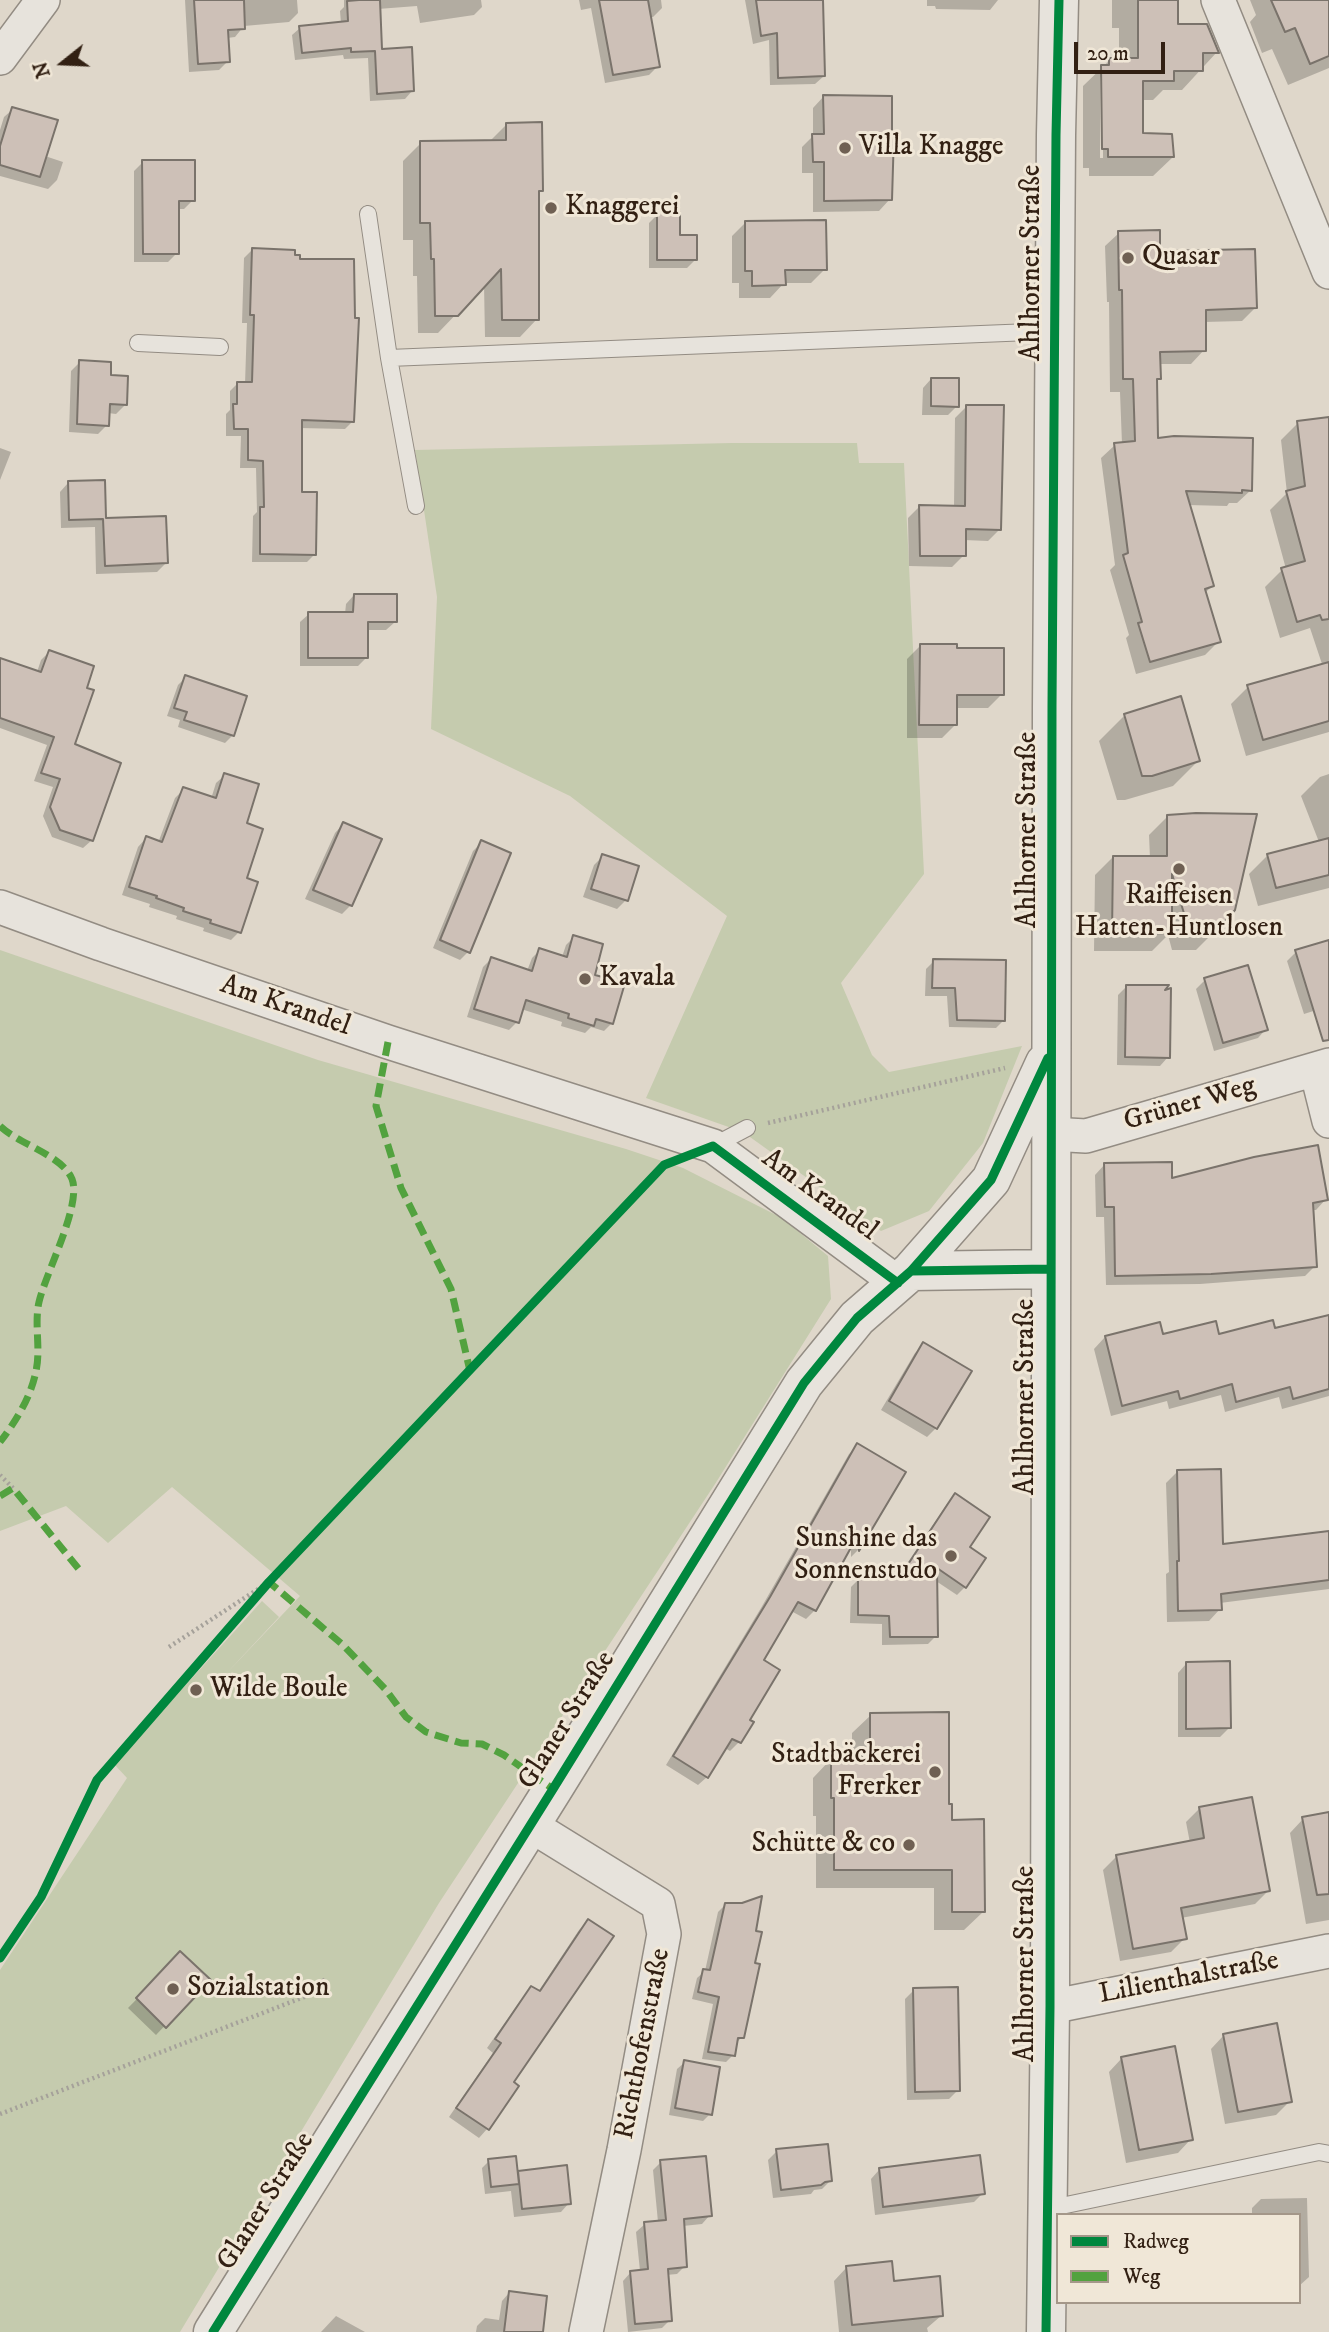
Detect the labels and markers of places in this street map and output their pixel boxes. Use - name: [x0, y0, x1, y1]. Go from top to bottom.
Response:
- place label: Villa Knagge: [859, 131, 1003, 165]
- marker: Villa Knagge: [837, 140, 853, 156]
- place label: Knaggerei: [565, 191, 679, 225]
- marker: Knaggerei: [543, 200, 559, 216]
- place label: Quasar: [1142, 241, 1220, 275]
- marker: Quasar: [1120, 250, 1136, 266]
- marker: Raiffeisen Hatten-Huntlosen: [1171, 861, 1187, 877]
- place label: Raiffeisen Hatten-Huntlosen: [1075, 880, 1283, 946]
- place label: Kavala: [599, 962, 675, 996]
- marker: Kavala: [577, 971, 593, 987]
- place label: Sunshine das Sonnenstudo: [794, 1523, 937, 1589]
- marker: Sunshine das Sonnenstudo: [943, 1548, 959, 1564]
- place label: Wilde Boule: [210, 1673, 348, 1707]
- marker: Wilde Boule: [188, 1682, 204, 1698]
- place label: Stadtbäckerei Frerker: [771, 1739, 921, 1805]
- marker: Stadtbäckerei Frerker: [927, 1764, 943, 1780]
- place label: Schütte & co: [751, 1828, 895, 1862]
- marker: Schütte & co: [901, 1837, 917, 1853]
- place label: Sozialstation: [187, 1972, 330, 2006]
- marker: Sozialstation: [165, 1981, 181, 1997]

